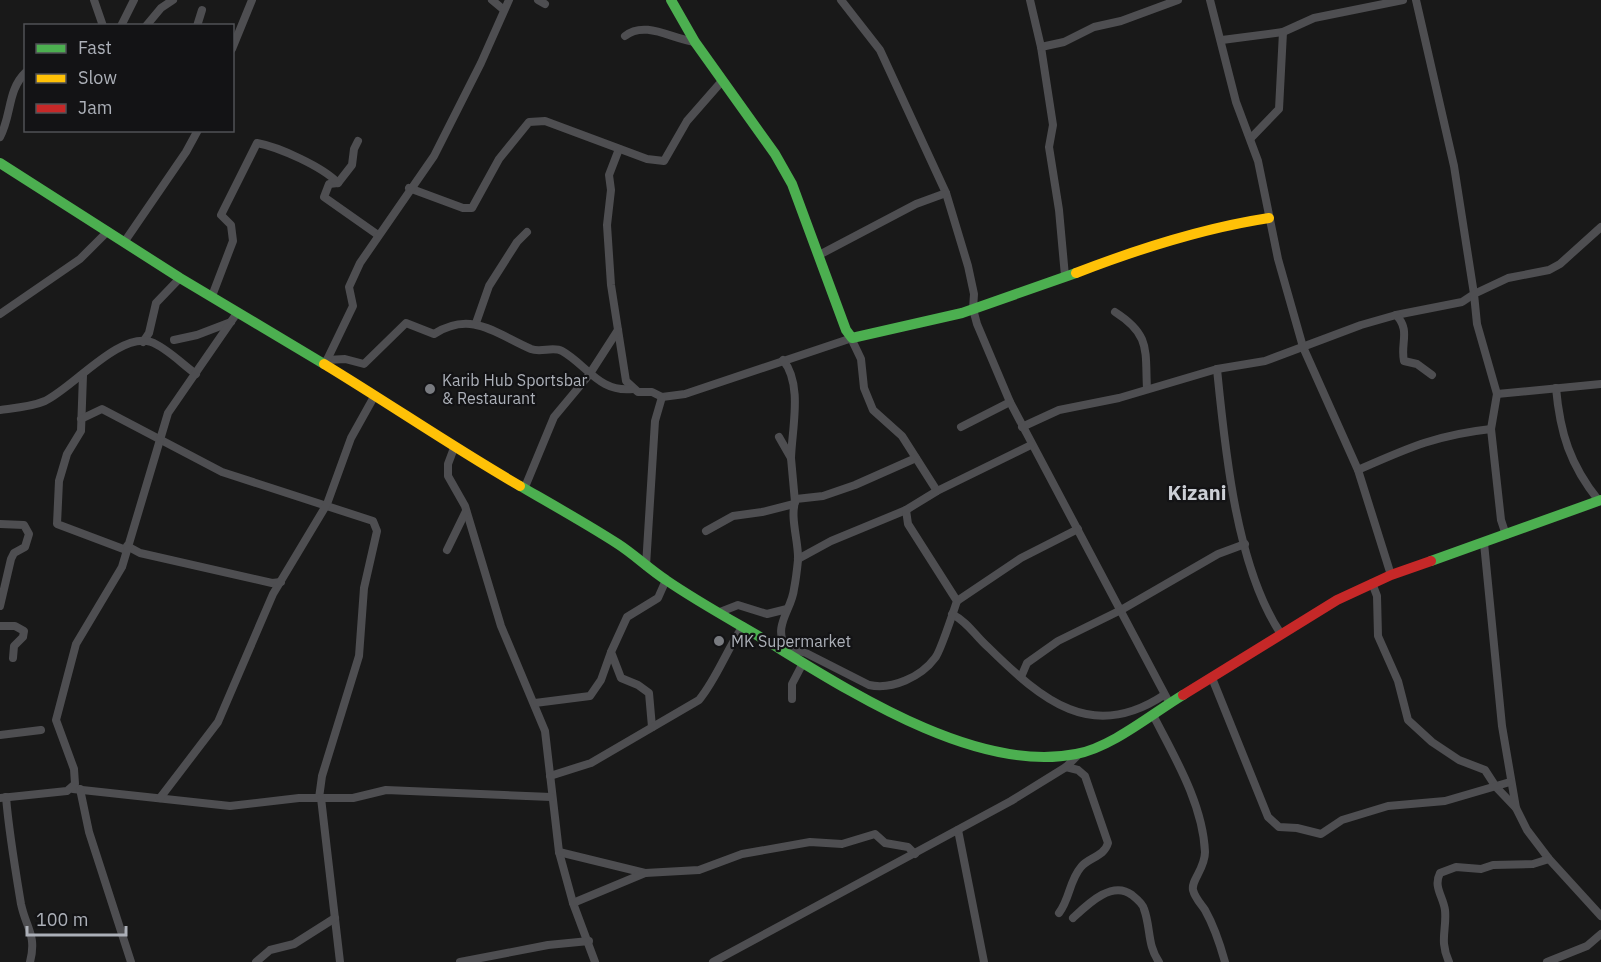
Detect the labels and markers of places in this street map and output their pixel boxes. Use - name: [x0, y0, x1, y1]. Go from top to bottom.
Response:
- place label: Karib Hub Sportsbar & Restaurant: [442, 370, 588, 408]
- marker: Karib Hub Sportsbar & Restaurant: [423, 382, 437, 396]
- place label: MK Supermarket: [731, 631, 851, 651]
- marker: MK Supermarket: [712, 634, 726, 648]

